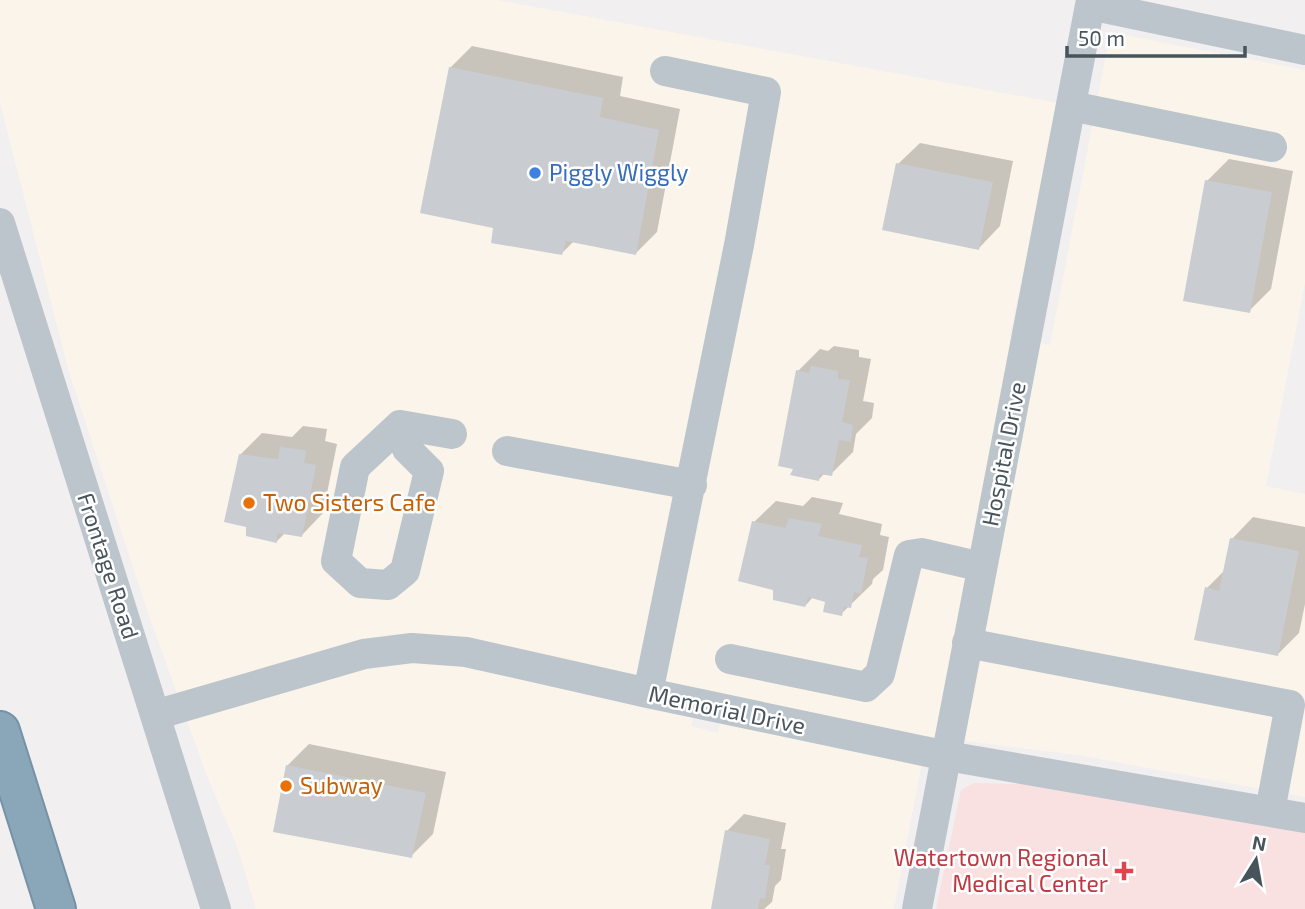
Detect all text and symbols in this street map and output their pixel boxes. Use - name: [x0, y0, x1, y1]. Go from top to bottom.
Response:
- scale bar: [1067, 14, 1246, 58]
- text: 50 m: [1078, 25, 1125, 50]
- place label: Piggly Wiggly: [549, 158, 688, 186]
- marker: Piggly Wiggly: [527, 165, 543, 181]
- street label: Hospital Drive: [975, 379, 1031, 528]
- place label: Two Sisters Cafe: [263, 488, 436, 516]
- street label: Frontage Road: [72, 489, 146, 642]
- marker: Two Sisters Cafe: [241, 495, 257, 511]
- street label: Memorial Drive: [646, 679, 808, 739]
- place label: Subway: [300, 771, 383, 799]
- marker: Subway: [278, 778, 294, 794]
- north arrow: [1221, 825, 1291, 895]
- text: N: [1250, 830, 1268, 855]
- place label: Watertown Regional Medical Center: [893, 843, 1108, 897]
- marker: Watertown Regional Medical Center: [1114, 861, 1134, 881]

